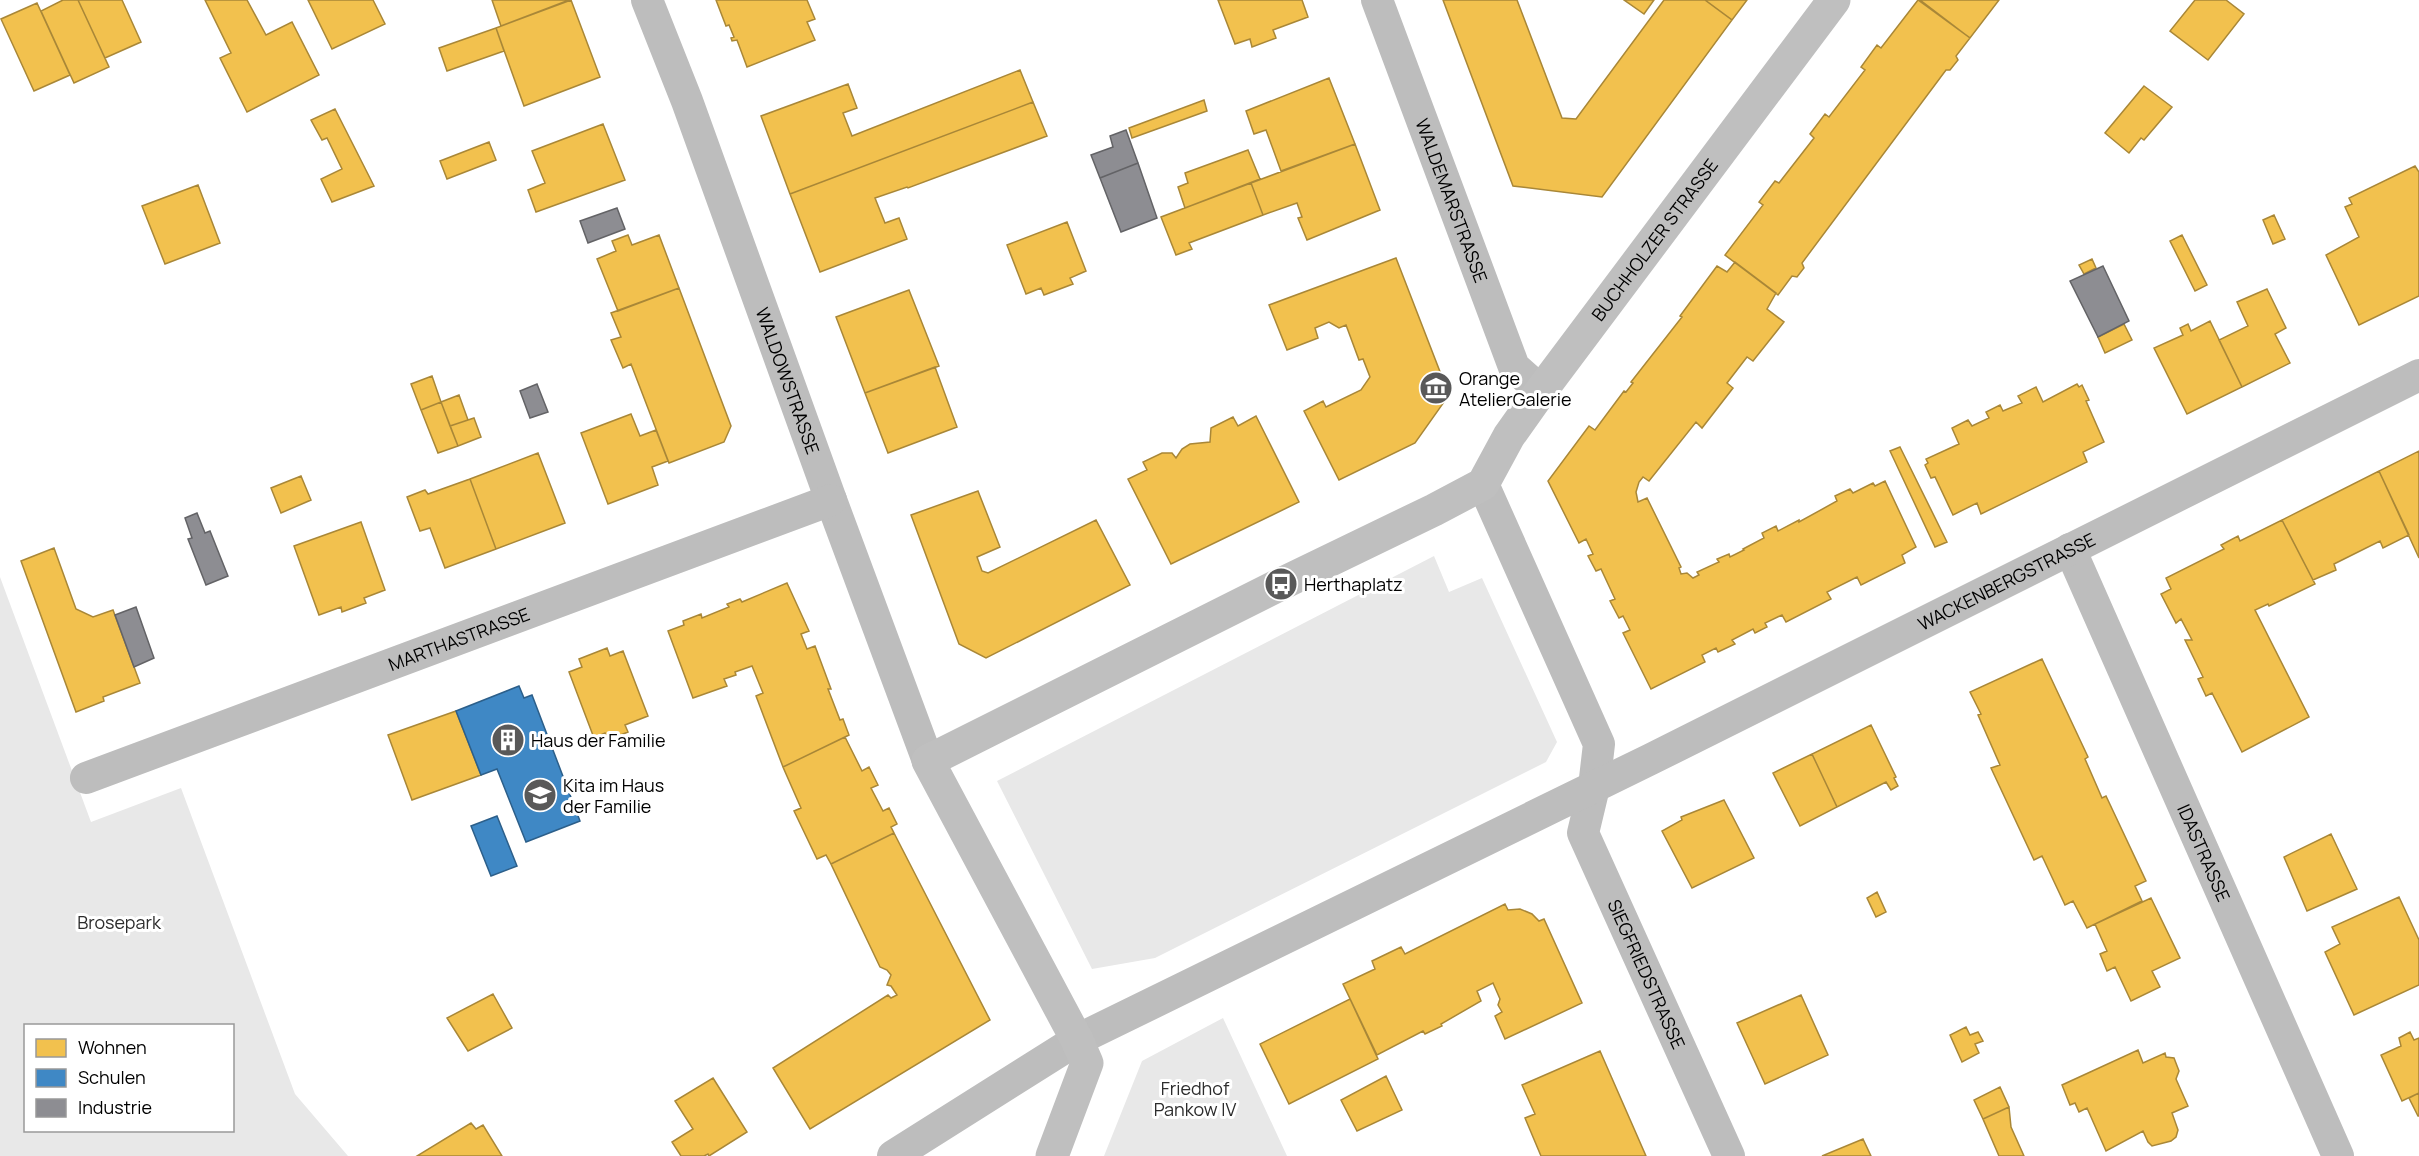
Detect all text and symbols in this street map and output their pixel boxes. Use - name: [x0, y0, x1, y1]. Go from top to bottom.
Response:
- street label: WALDEMARSTRASSE: [1410, 115, 1493, 286]
- street label: BUCHHOLZER STRASSE: [1586, 154, 1723, 326]
- street label: WALDOWSTRASSE: [750, 304, 825, 457]
- place label: Orange AtelierGalerie: [1459, 366, 1571, 411]
- museum icon: Orange AtelierGalerie: [1418, 370, 1454, 406]
- street label: WACKENBERGSTRASSE: [1914, 527, 2099, 636]
- bus stop icon: Herthaplatz: [1263, 566, 1299, 602]
- place label: Herthaplatz: [1304, 572, 1403, 596]
- street label: MARTHASTRASSE: [385, 602, 533, 676]
- building icon: Haus der Familie: [490, 722, 526, 758]
- place label: Haus der Familie: [531, 728, 665, 752]
- place label: Kita im Haus der Familie: [563, 773, 664, 818]
- school or university icon: Kita im Haus der Familie: [522, 777, 558, 813]
- street label: IDASTRASSE: [2172, 800, 2236, 905]
- street label: SIEGFRIEDSTRASSE: [1602, 895, 1691, 1053]
- park label: Brosepark: [77, 910, 162, 934]
- legend: [24, 1024, 234, 1132]
- text: Wohnen: [78, 1035, 147, 1059]
- text: Schulen: [78, 1065, 146, 1089]
- park label: Friedhof Pankow IV: [1154, 1076, 1236, 1121]
- text: Industrie: [78, 1095, 152, 1119]

